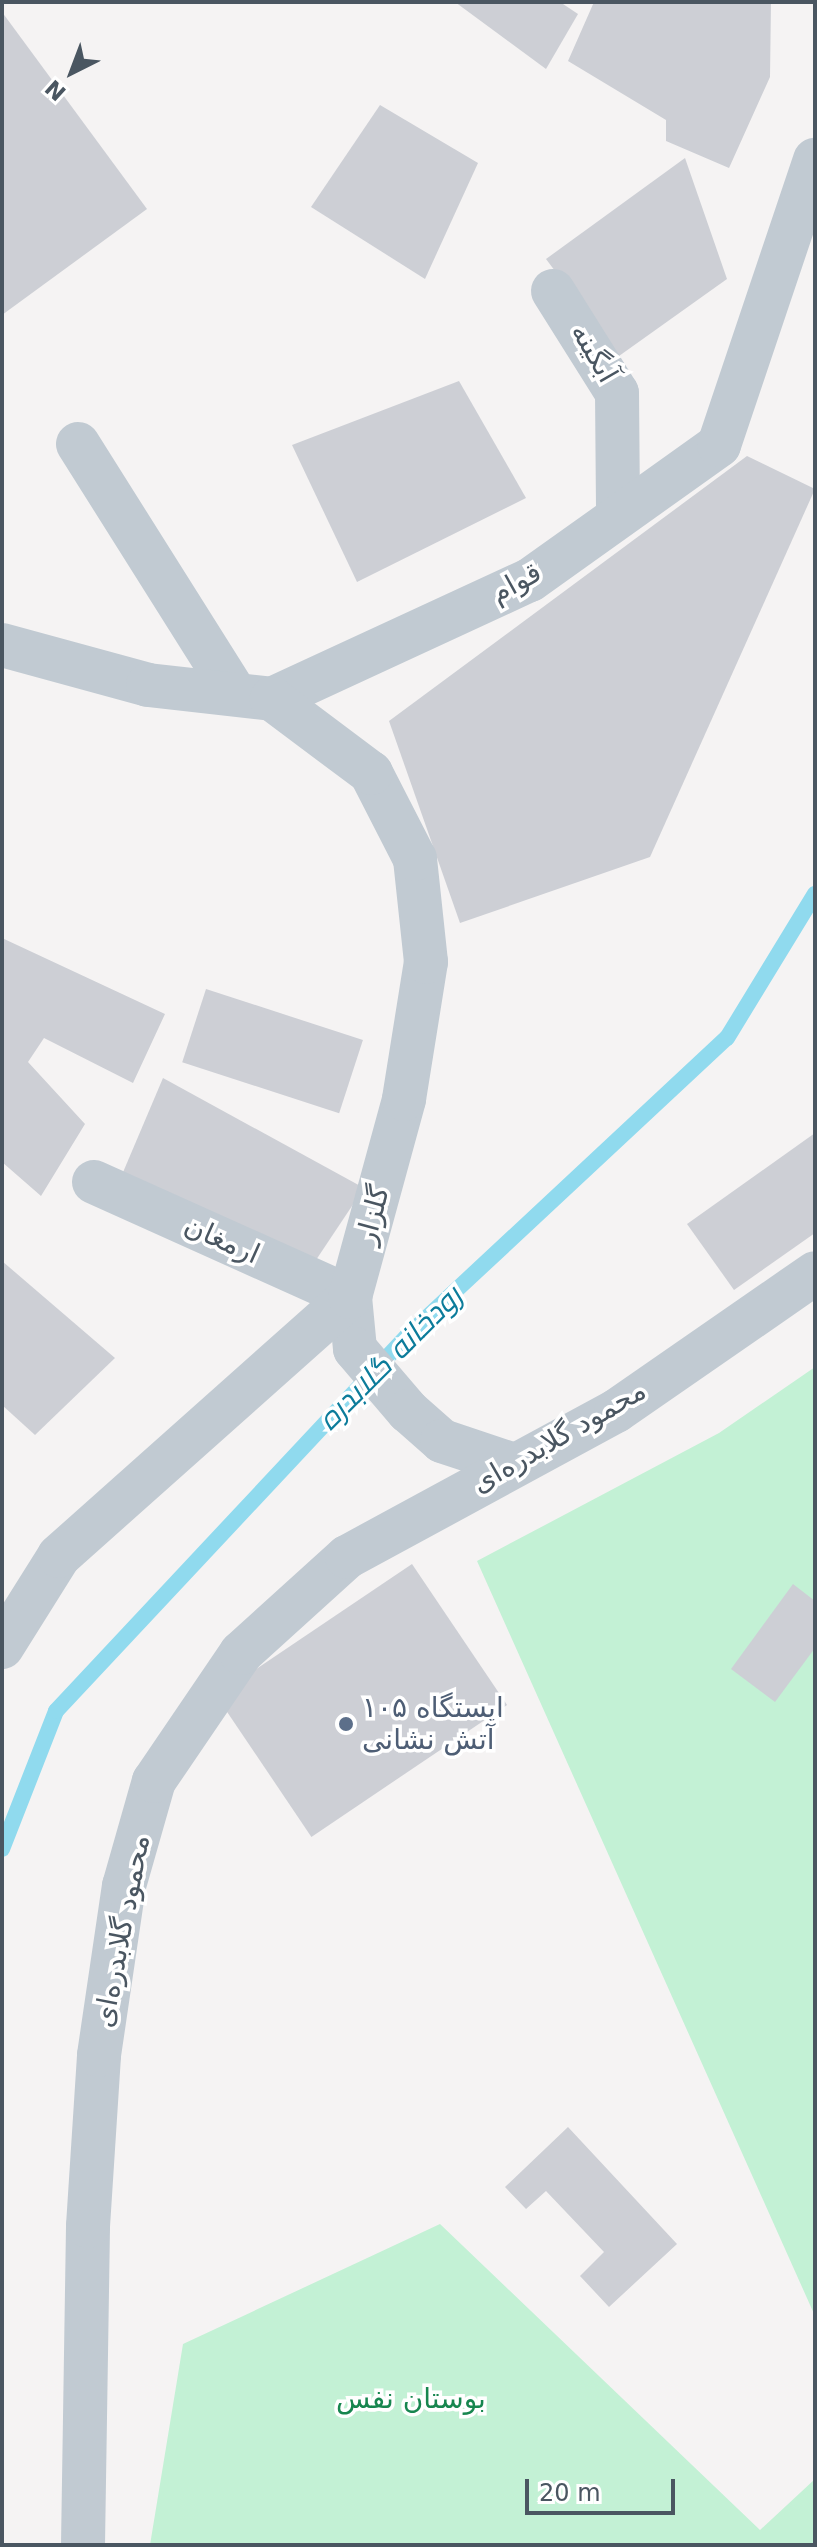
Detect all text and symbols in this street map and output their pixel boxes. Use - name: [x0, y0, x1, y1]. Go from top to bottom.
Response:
- north arrow: [32, 32, 112, 112]
- text: N: [40, 75, 71, 106]
- street label: آبگینه: [564, 317, 624, 389]
- street label: قوام: [485, 555, 547, 611]
- street label: گلزار: [349, 1182, 397, 1248]
- street label: ارمغان: [179, 1209, 265, 1271]
- water label: رودخانه گلابدره: [310, 1278, 470, 1438]
- street label: محمود گلابدره‌ای: [466, 1374, 652, 1500]
- place label: ایستگاه ۱۰۵ آتش نشانی: [362, 1691, 504, 1757]
- marker: ایستگاه ۱۰۵ آتش نشانی: [337, 1715, 355, 1733]
- street label: محمود گلابدره‌ای: [87, 1832, 157, 2030]
- park label: بوستان نفس: [336, 2382, 486, 2416]
- scale bar: [529, 2463, 679, 2513]
- text: 20 m: [539, 2479, 601, 2507]

